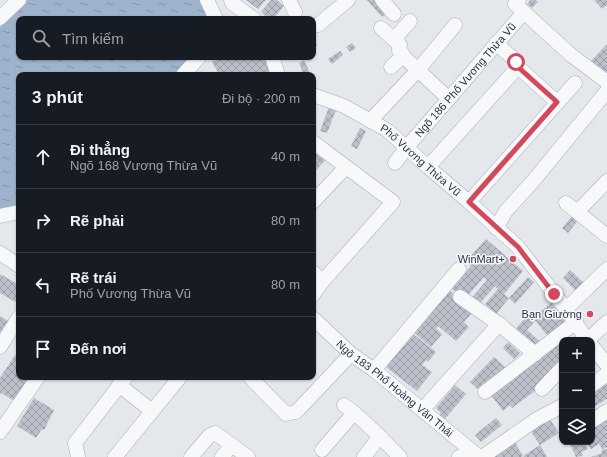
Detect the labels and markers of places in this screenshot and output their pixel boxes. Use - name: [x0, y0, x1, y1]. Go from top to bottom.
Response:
- place label: WinMart+: [458, 253, 505, 265]
- marker: WinMart+: [508, 254, 518, 264]
- place label: Bạn Giường: [522, 308, 582, 320]
- marker: Bạn Giường: [585, 309, 595, 319]

